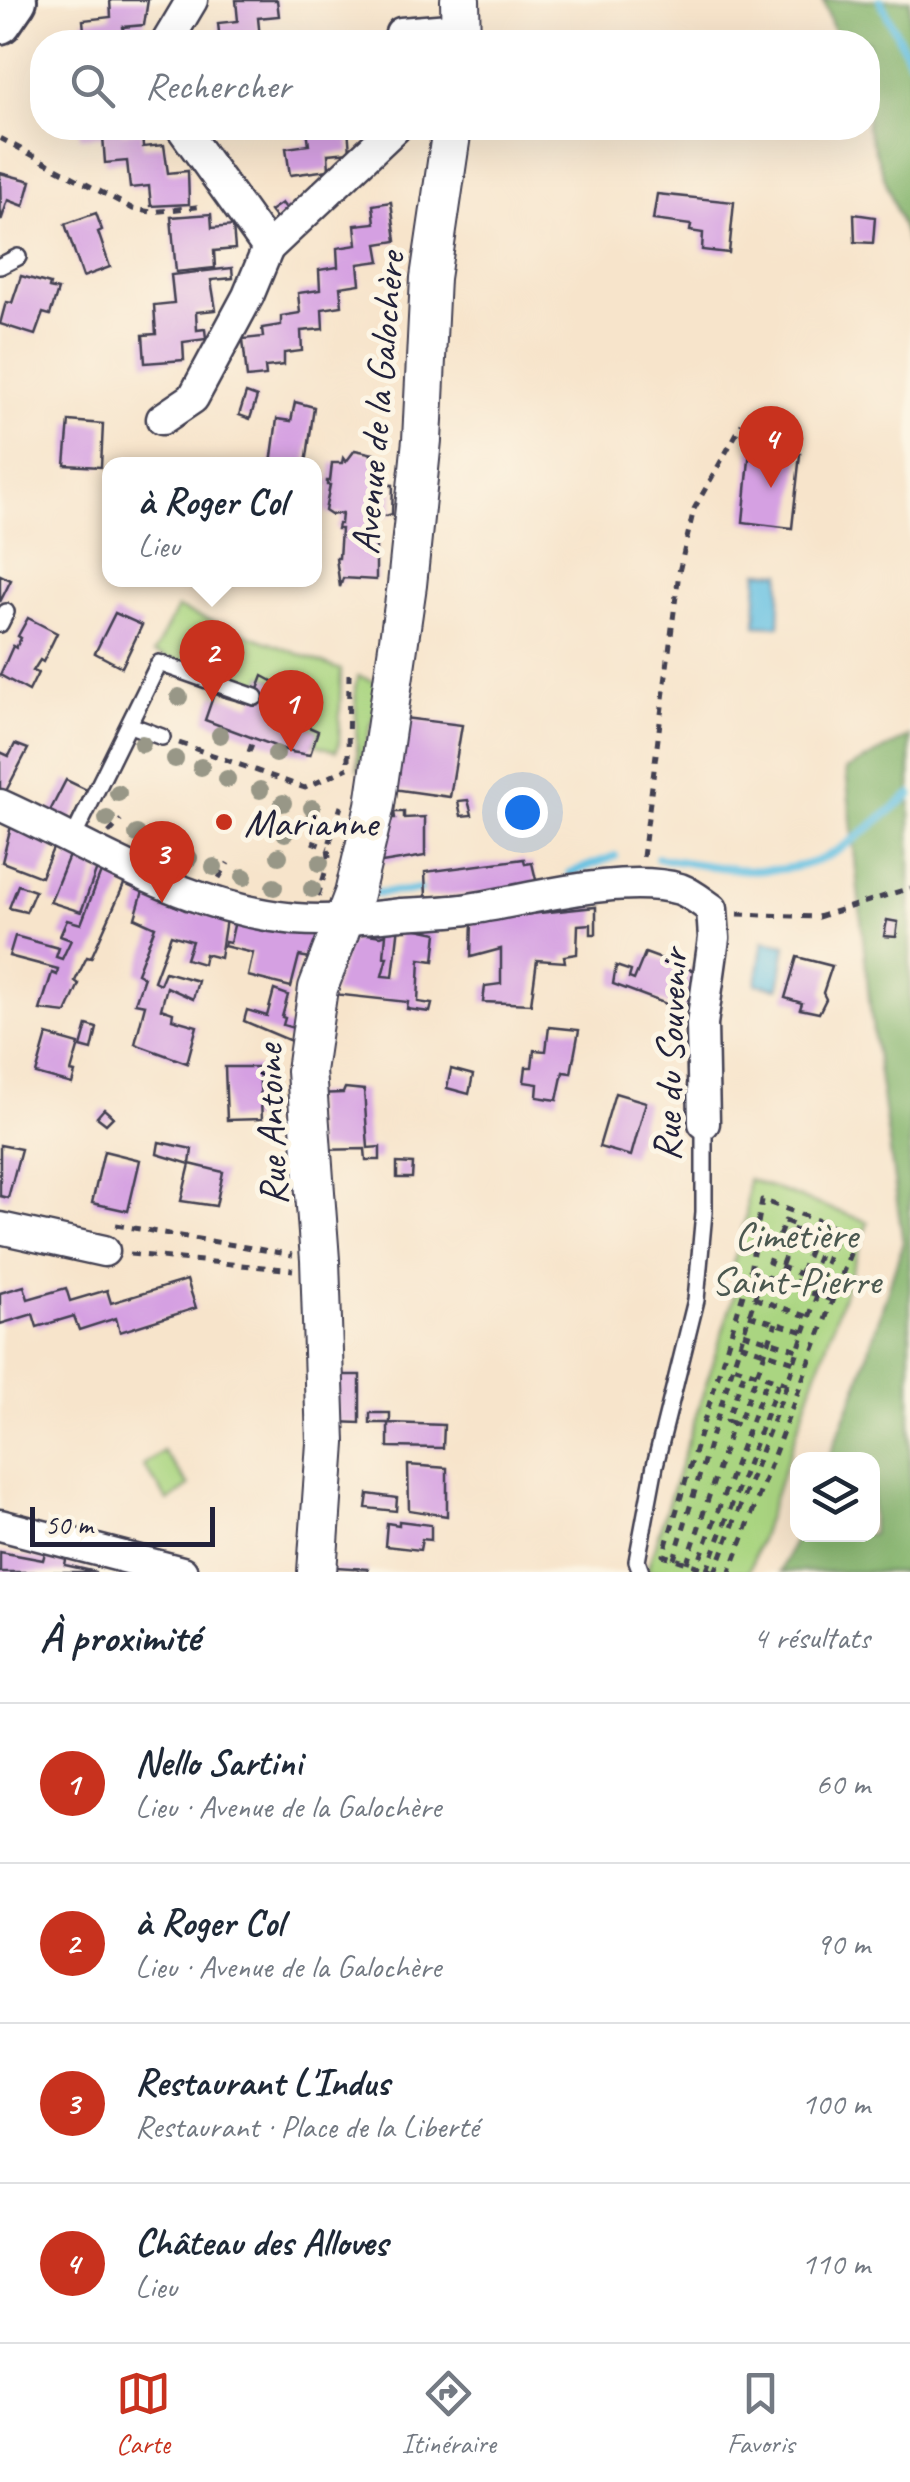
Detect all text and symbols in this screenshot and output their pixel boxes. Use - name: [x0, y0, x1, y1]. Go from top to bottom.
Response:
- search box: [30, 30, 880, 140]
- icon: search: [65, 58, 120, 113]
- text: Rechercher: [145, 62, 291, 109]
- street label: Avenue de la Galochère: [340, 247, 416, 556]
- pin: 4: [738, 406, 804, 488]
- popup: [102, 457, 322, 587]
- text: à Roger Col: [138, 478, 286, 525]
- text: Lieu: [138, 525, 180, 566]
- pin: 2: [180, 620, 244, 702]
- pin: 1: [258, 670, 324, 752]
- your location: [497, 787, 548, 838]
- place label: Marianne: [244, 798, 381, 848]
- marker: Marianne: [213, 811, 235, 833]
- pin: 3: [130, 820, 194, 903]
- street label: Rue du Souvenir: [641, 945, 699, 1162]
- street label: Rue Antoine: [243, 1041, 299, 1206]
- park label: Cimetière Saint-Pierre: [711, 1210, 884, 1306]
- map controls: [790, 1452, 880, 1542]
- button: layers: [790, 1452, 880, 1542]
- scale bar: [30, 1502, 215, 1546]
- text: 50 m: [45, 1507, 93, 1542]
- text: À proximité: [40, 1611, 200, 1664]
- text: 4 résultats: [753, 1617, 870, 1658]
- text: Nello Sartini: [135, 1739, 302, 1786]
- text: 1: [65, 1763, 80, 1804]
- text: 60 m: [816, 1763, 870, 1804]
- text: Lieu · Avenue de la Galochère: [135, 1786, 441, 1827]
- text: à Roger Col: [135, 1899, 283, 1946]
- text: 2: [65, 1923, 80, 1964]
- text: 90 m: [816, 1923, 870, 1964]
- text: Lieu · Avenue de la Galochère: [135, 1946, 441, 1987]
- text: Restaurant L'Indus: [135, 2059, 389, 2106]
- text: 3: [65, 2083, 80, 2124]
- text: 100 m: [801, 2083, 870, 2124]
- text: Restaurant · Place de la Liberté: [135, 2106, 479, 2147]
- text: Château des Alloves: [135, 2219, 388, 2266]
- text: 4: [65, 2243, 80, 2284]
- text: 110 m: [801, 2243, 870, 2284]
- text: Lieu: [135, 2266, 177, 2307]
- tab: Carte: [116, 2366, 171, 2461]
- tab: Itinéraire: [402, 2366, 496, 2461]
- tab: Favoris: [727, 2366, 795, 2461]

